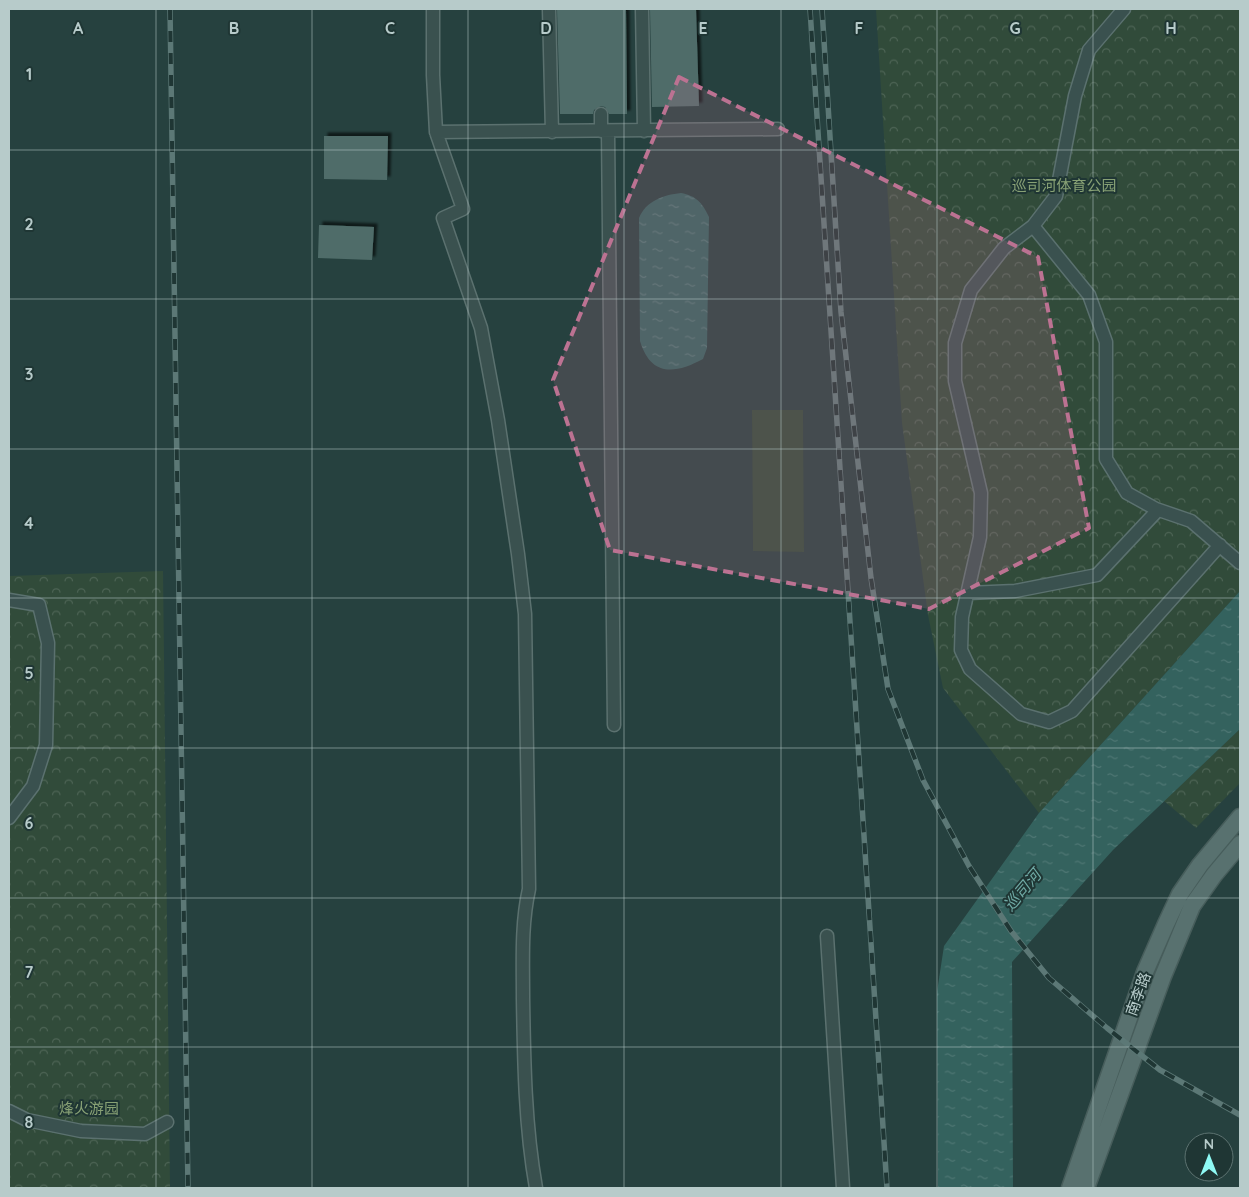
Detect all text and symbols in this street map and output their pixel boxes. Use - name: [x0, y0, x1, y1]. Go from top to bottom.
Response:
- text: A: [73, 18, 84, 38]
- text: B: [229, 18, 239, 38]
- text: C: [385, 18, 395, 38]
- text: D: [540, 18, 552, 38]
- text: E: [698, 18, 708, 38]
- text: F: [855, 18, 864, 38]
- text: G: [1009, 18, 1021, 38]
- text: H: [1165, 18, 1177, 38]
- text: 1: [26, 64, 32, 84]
- park label: 巡司河体育公园: [1011, 176, 1117, 195]
- text: 2: [24, 214, 34, 234]
- text: 3: [25, 364, 33, 384]
- text: 4: [24, 513, 34, 533]
- text: 5: [24, 663, 34, 683]
- text: 6: [25, 813, 34, 833]
- water label: 巡司河: [999, 863, 1047, 915]
- text: 7: [25, 962, 34, 982]
- street label: 南李路: [1121, 970, 1155, 1018]
- park label: 烽火游园: [59, 1099, 119, 1118]
- text: 8: [25, 1112, 34, 1132]
- north arrow: [1184, 1132, 1234, 1182]
- text: N: [1204, 1135, 1214, 1153]

